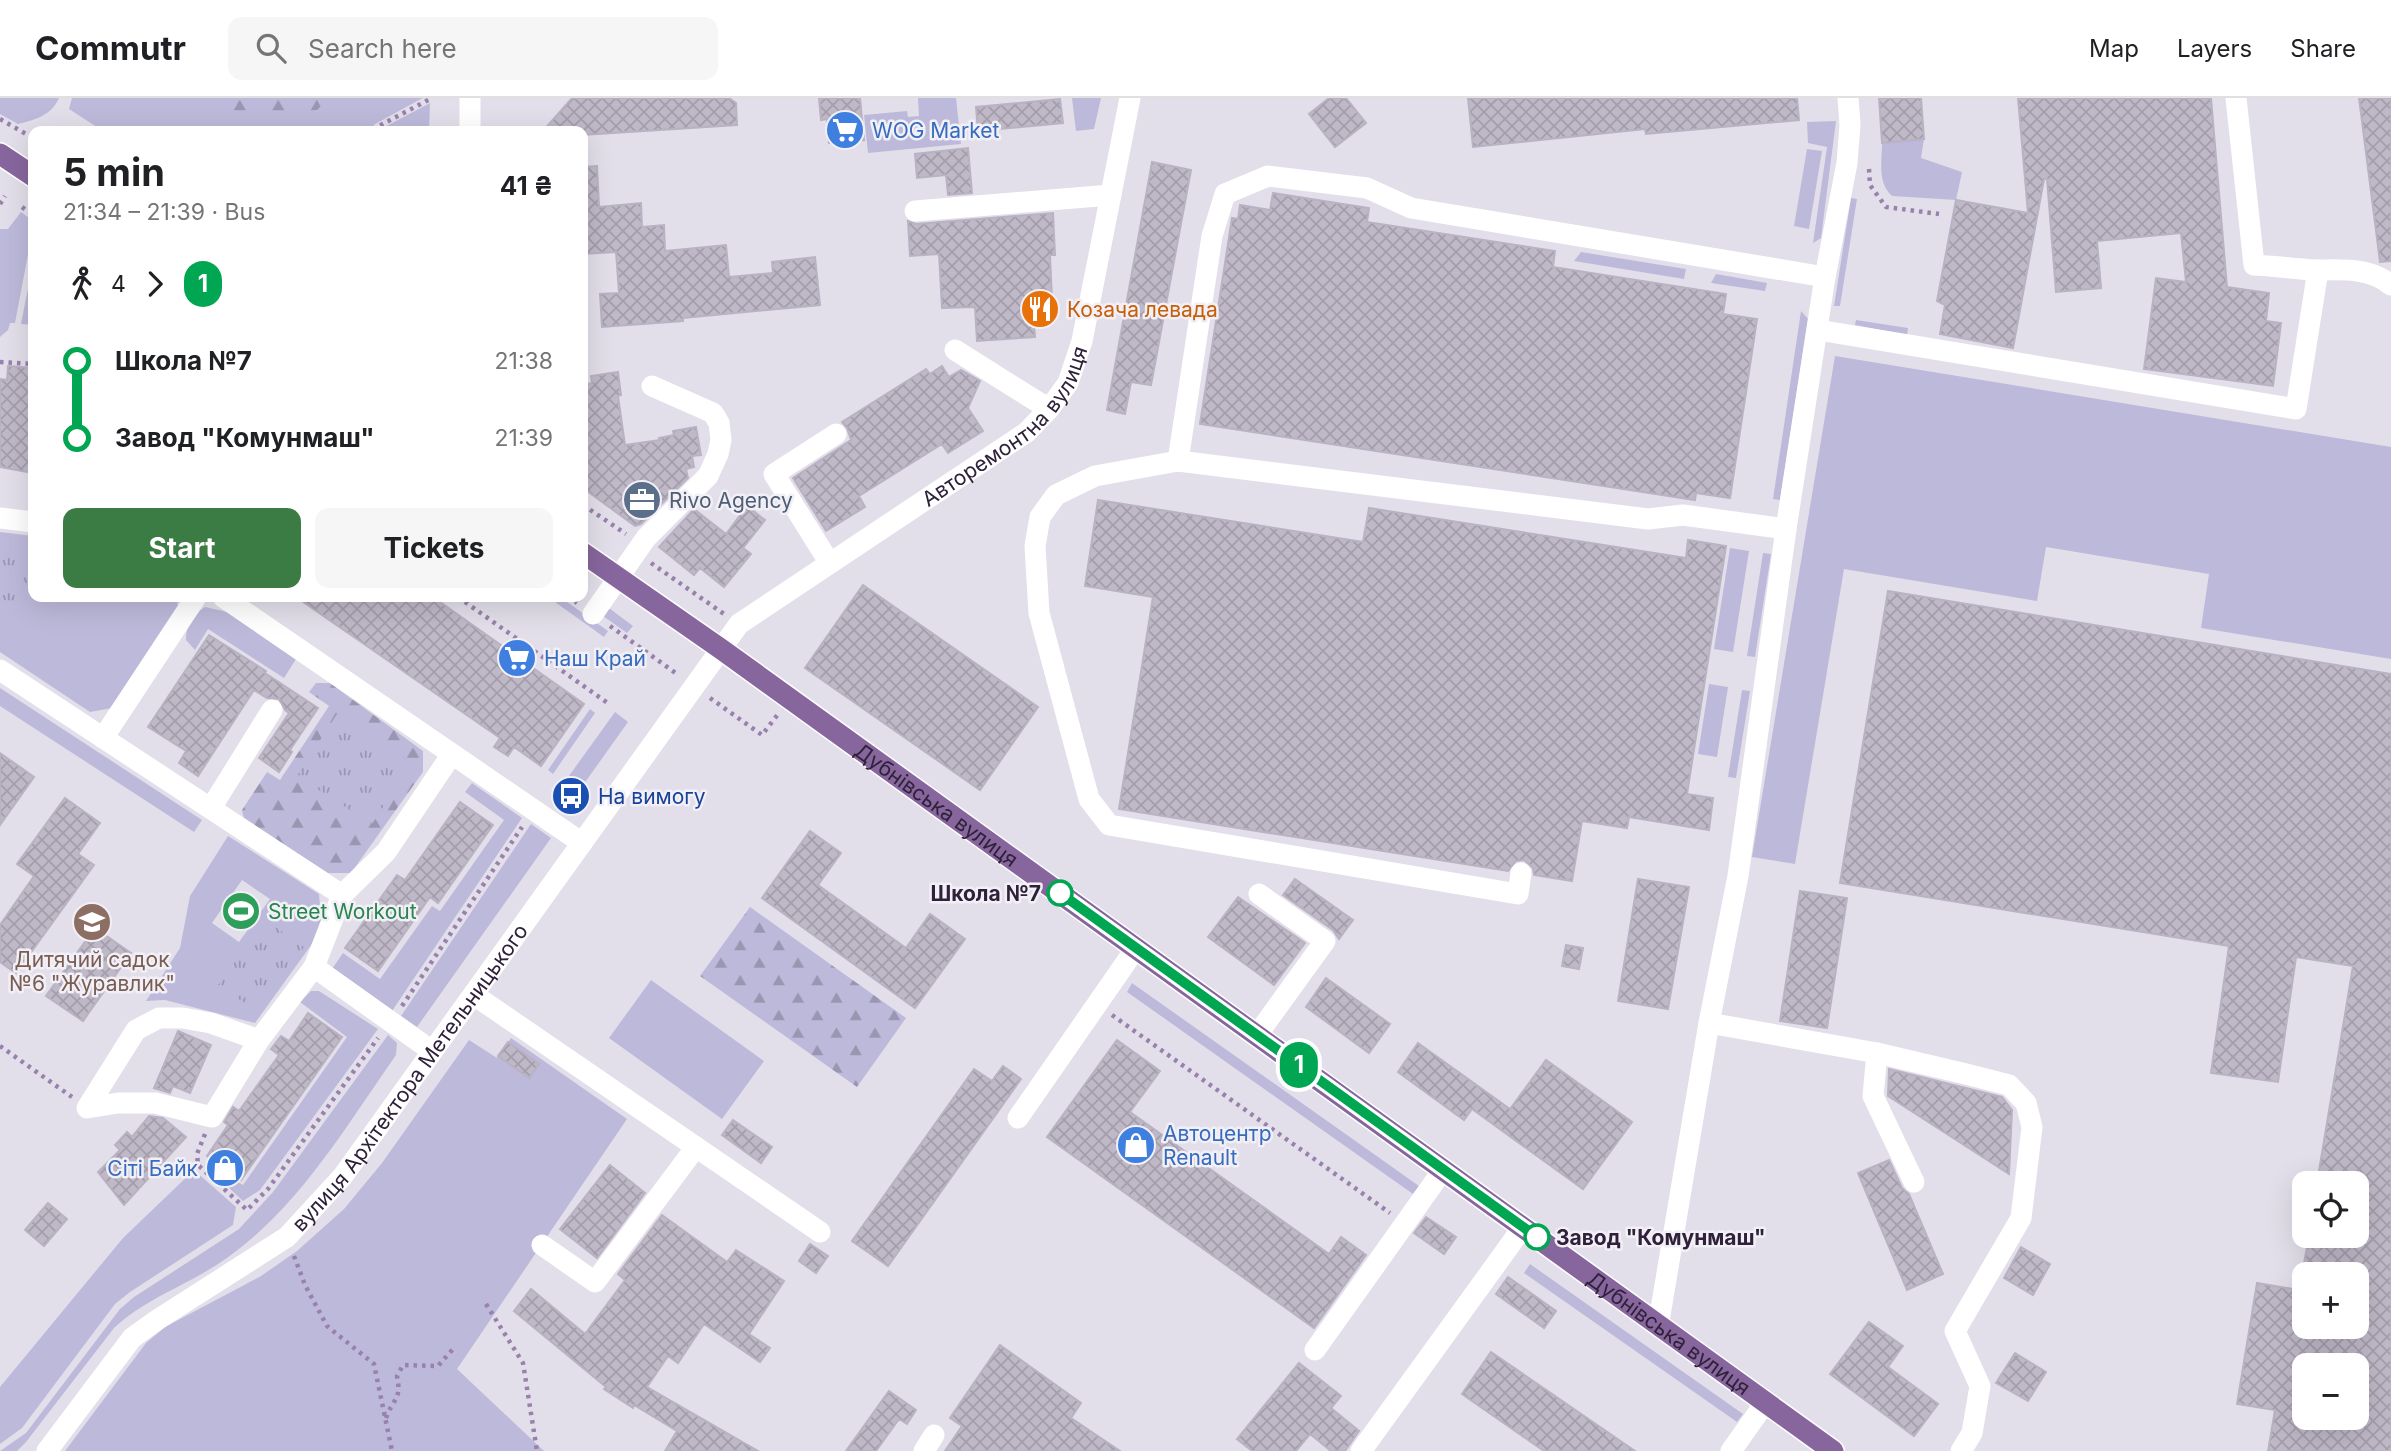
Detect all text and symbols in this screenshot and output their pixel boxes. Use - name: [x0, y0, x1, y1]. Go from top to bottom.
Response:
- search box: [228, 17, 718, 80]
- text: Commutr: [35, 28, 186, 68]
- icon: search: [252, 29, 290, 67]
- text: Search here: [308, 33, 457, 64]
- text: Map: [2089, 34, 2139, 63]
- text: Layers: [2177, 34, 2252, 63]
- text: Share: [2290, 34, 2356, 63]
- supermarket icon: WOG Market: [824, 109, 866, 151]
- place label: WOG Market: [872, 118, 1000, 143]
- text: 5 min: [63, 149, 165, 195]
- text: 41 ₴: [500, 170, 553, 201]
- text: 21:34 – 21:39 · Bus: [63, 198, 265, 226]
- icon: walk: [63, 265, 101, 303]
- icon: forward: [136, 265, 174, 303]
- text: 1: [198, 269, 208, 298]
- text: 4: [111, 270, 126, 298]
- restaurant icon: Козача левада: [1019, 288, 1061, 330]
- place label: Козача левада: [1067, 297, 1218, 322]
- street label: Авторемонтна вулиця: [917, 343, 1092, 511]
- text: Школа №7: [115, 345, 252, 376]
- text: 21:38: [495, 347, 553, 375]
- text: Завод "Комунмаш": [115, 422, 375, 453]
- text: 21:39: [495, 424, 553, 452]
- office icon: Rivo Agency: [621, 479, 663, 521]
- place label: Rivo Agency: [669, 488, 793, 513]
- button: Start: [63, 508, 301, 588]
- button: Tickets: [315, 508, 553, 588]
- supermarket icon: Наш Край: [496, 637, 538, 679]
- place label: Наш Край: [544, 646, 646, 671]
- street label: Дубнівська вулиця: [850, 737, 1023, 872]
- bus stop icon: На вимогу: [550, 775, 592, 817]
- place label: На вимогу: [598, 784, 706, 809]
- marker: Школа №7: [1047, 880, 1073, 906]
- place label: Школа №7: [930, 881, 1041, 906]
- sports icon: Street Workout: [220, 890, 262, 932]
- place label: Street Workout: [268, 899, 417, 924]
- school or university icon: Дитячий садок №6 "Журавлик": [71, 901, 113, 943]
- street label: вулиця Архітектора Метельницького: [286, 919, 532, 1236]
- place label: Дитячий садок №6 "Журавлик": [9, 947, 175, 996]
- line badge: 1: [1276, 1042, 1322, 1088]
- text: 1: [1294, 1050, 1304, 1079]
- place label: Автоцентр Renault: [1163, 1121, 1272, 1170]
- shop icon: Автоцентр Renault: [1115, 1124, 1157, 1166]
- shop icon: Сіті Байк: [204, 1147, 246, 1189]
- place label: Сіті Байк: [107, 1156, 199, 1181]
- map controls: [2292, 1171, 2369, 1430]
- button: locate: [2292, 1171, 2369, 1248]
- marker: Завод "Комунмаш": [1524, 1224, 1550, 1250]
- place label: Завод "Комунмаш": [1556, 1225, 1766, 1250]
- button: +: [2292, 1262, 2369, 1339]
- street label: Дубнівська вулиця: [1583, 1266, 1755, 1400]
- button: −: [2292, 1353, 2369, 1430]

